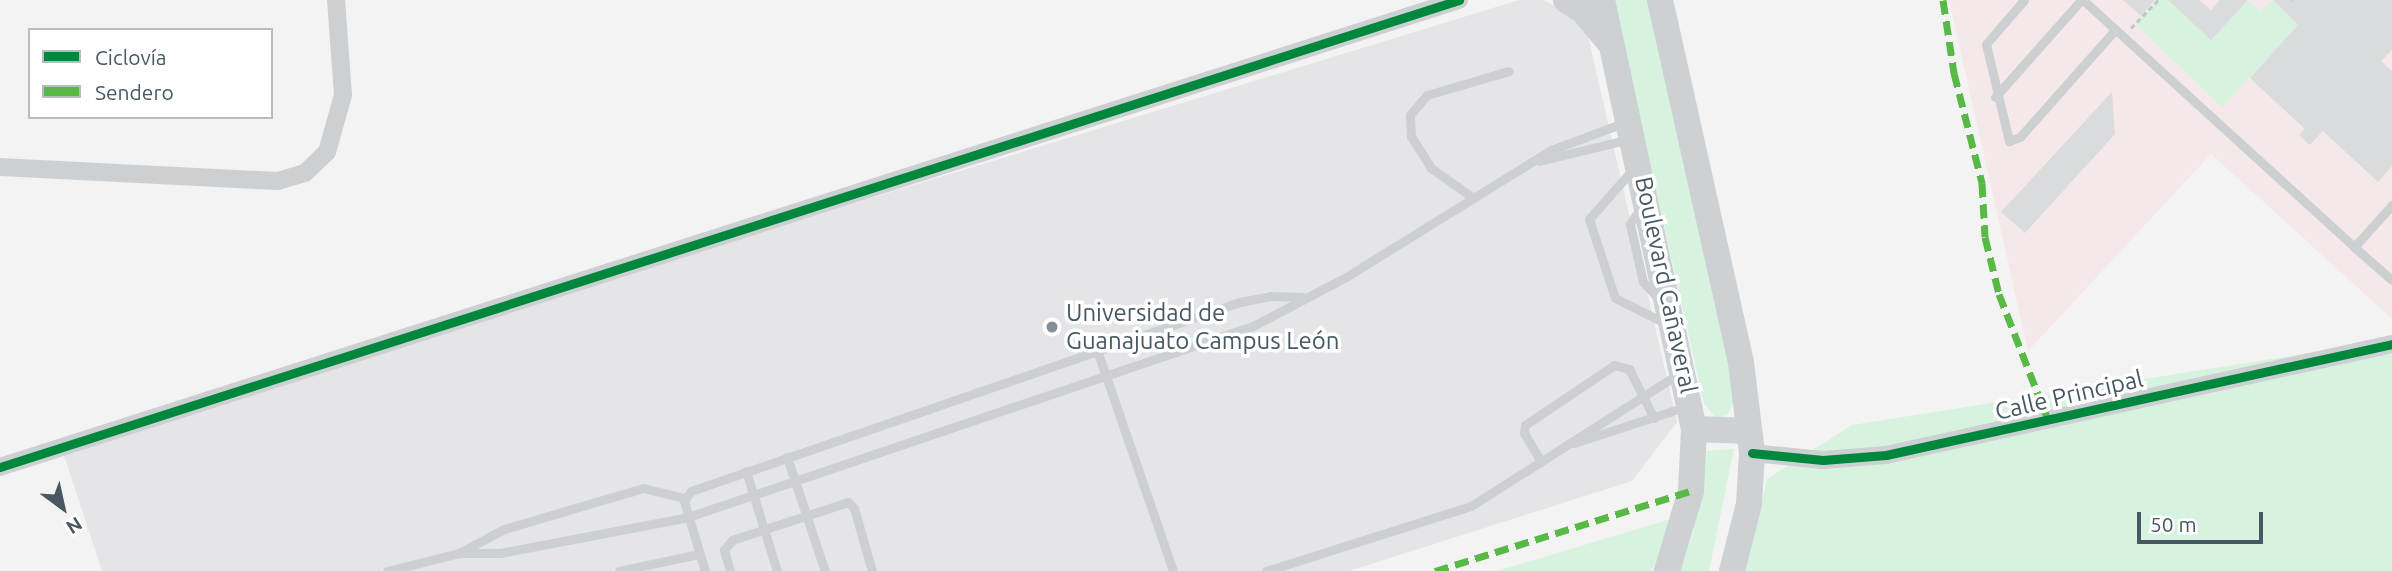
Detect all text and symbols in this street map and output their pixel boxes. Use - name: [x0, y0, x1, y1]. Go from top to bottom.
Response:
- legend: [28, 28, 273, 119]
- text: Ciclovía: [95, 45, 167, 69]
- text: Sendero: [95, 80, 174, 104]
- street label: Boulevard Cañaveral: [1629, 174, 1703, 396]
- place label: Universidad de Guanajuato Campus León: [1066, 299, 1339, 355]
- marker: Universidad de Guanajuato Campus León: [1044, 319, 1060, 335]
- street label: Calle Principal: [1992, 364, 2146, 426]
- north arrow: [28, 473, 98, 543]
- scale bar: [2140, 498, 2266, 542]
- text: 50 m: [2150, 512, 2197, 536]
- text: N: [62, 513, 86, 539]

